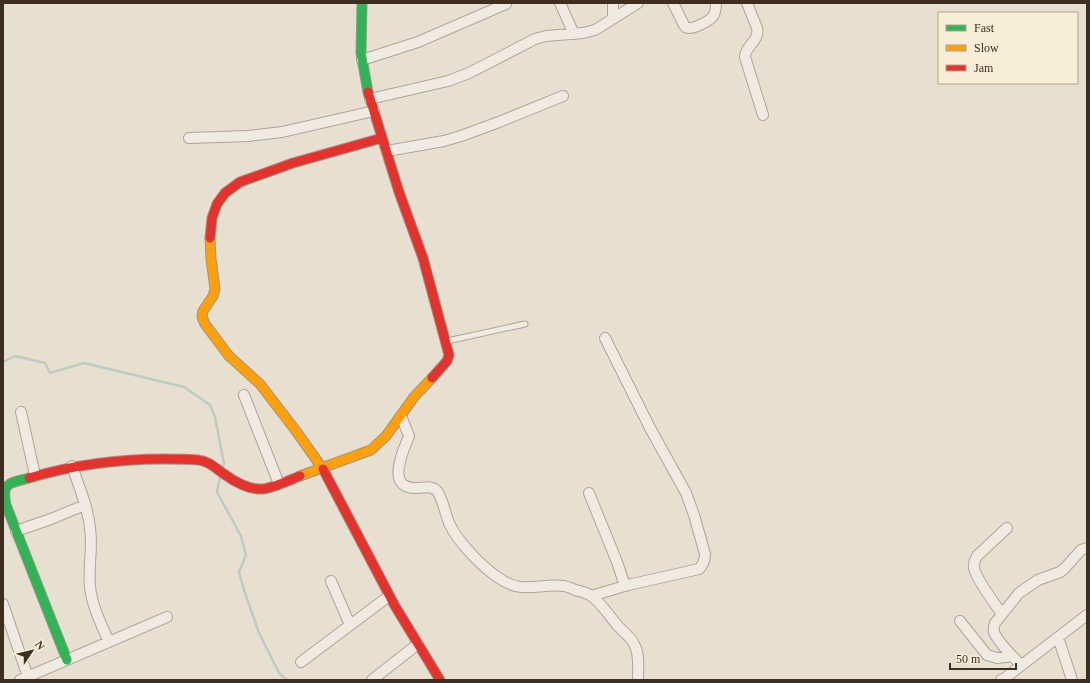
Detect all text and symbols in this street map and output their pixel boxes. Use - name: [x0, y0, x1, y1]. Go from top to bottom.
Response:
- legend: [938, 12, 1078, 84]
- text: Fast: [974, 21, 995, 35]
- text: Slow: [974, 41, 999, 55]
- text: Jam: [974, 61, 994, 75]
- north arrow: [12, 631, 52, 671]
- text: N: [33, 639, 47, 652]
- scale bar: [950, 645, 1016, 671]
- text: 50 m: [956, 652, 981, 666]

